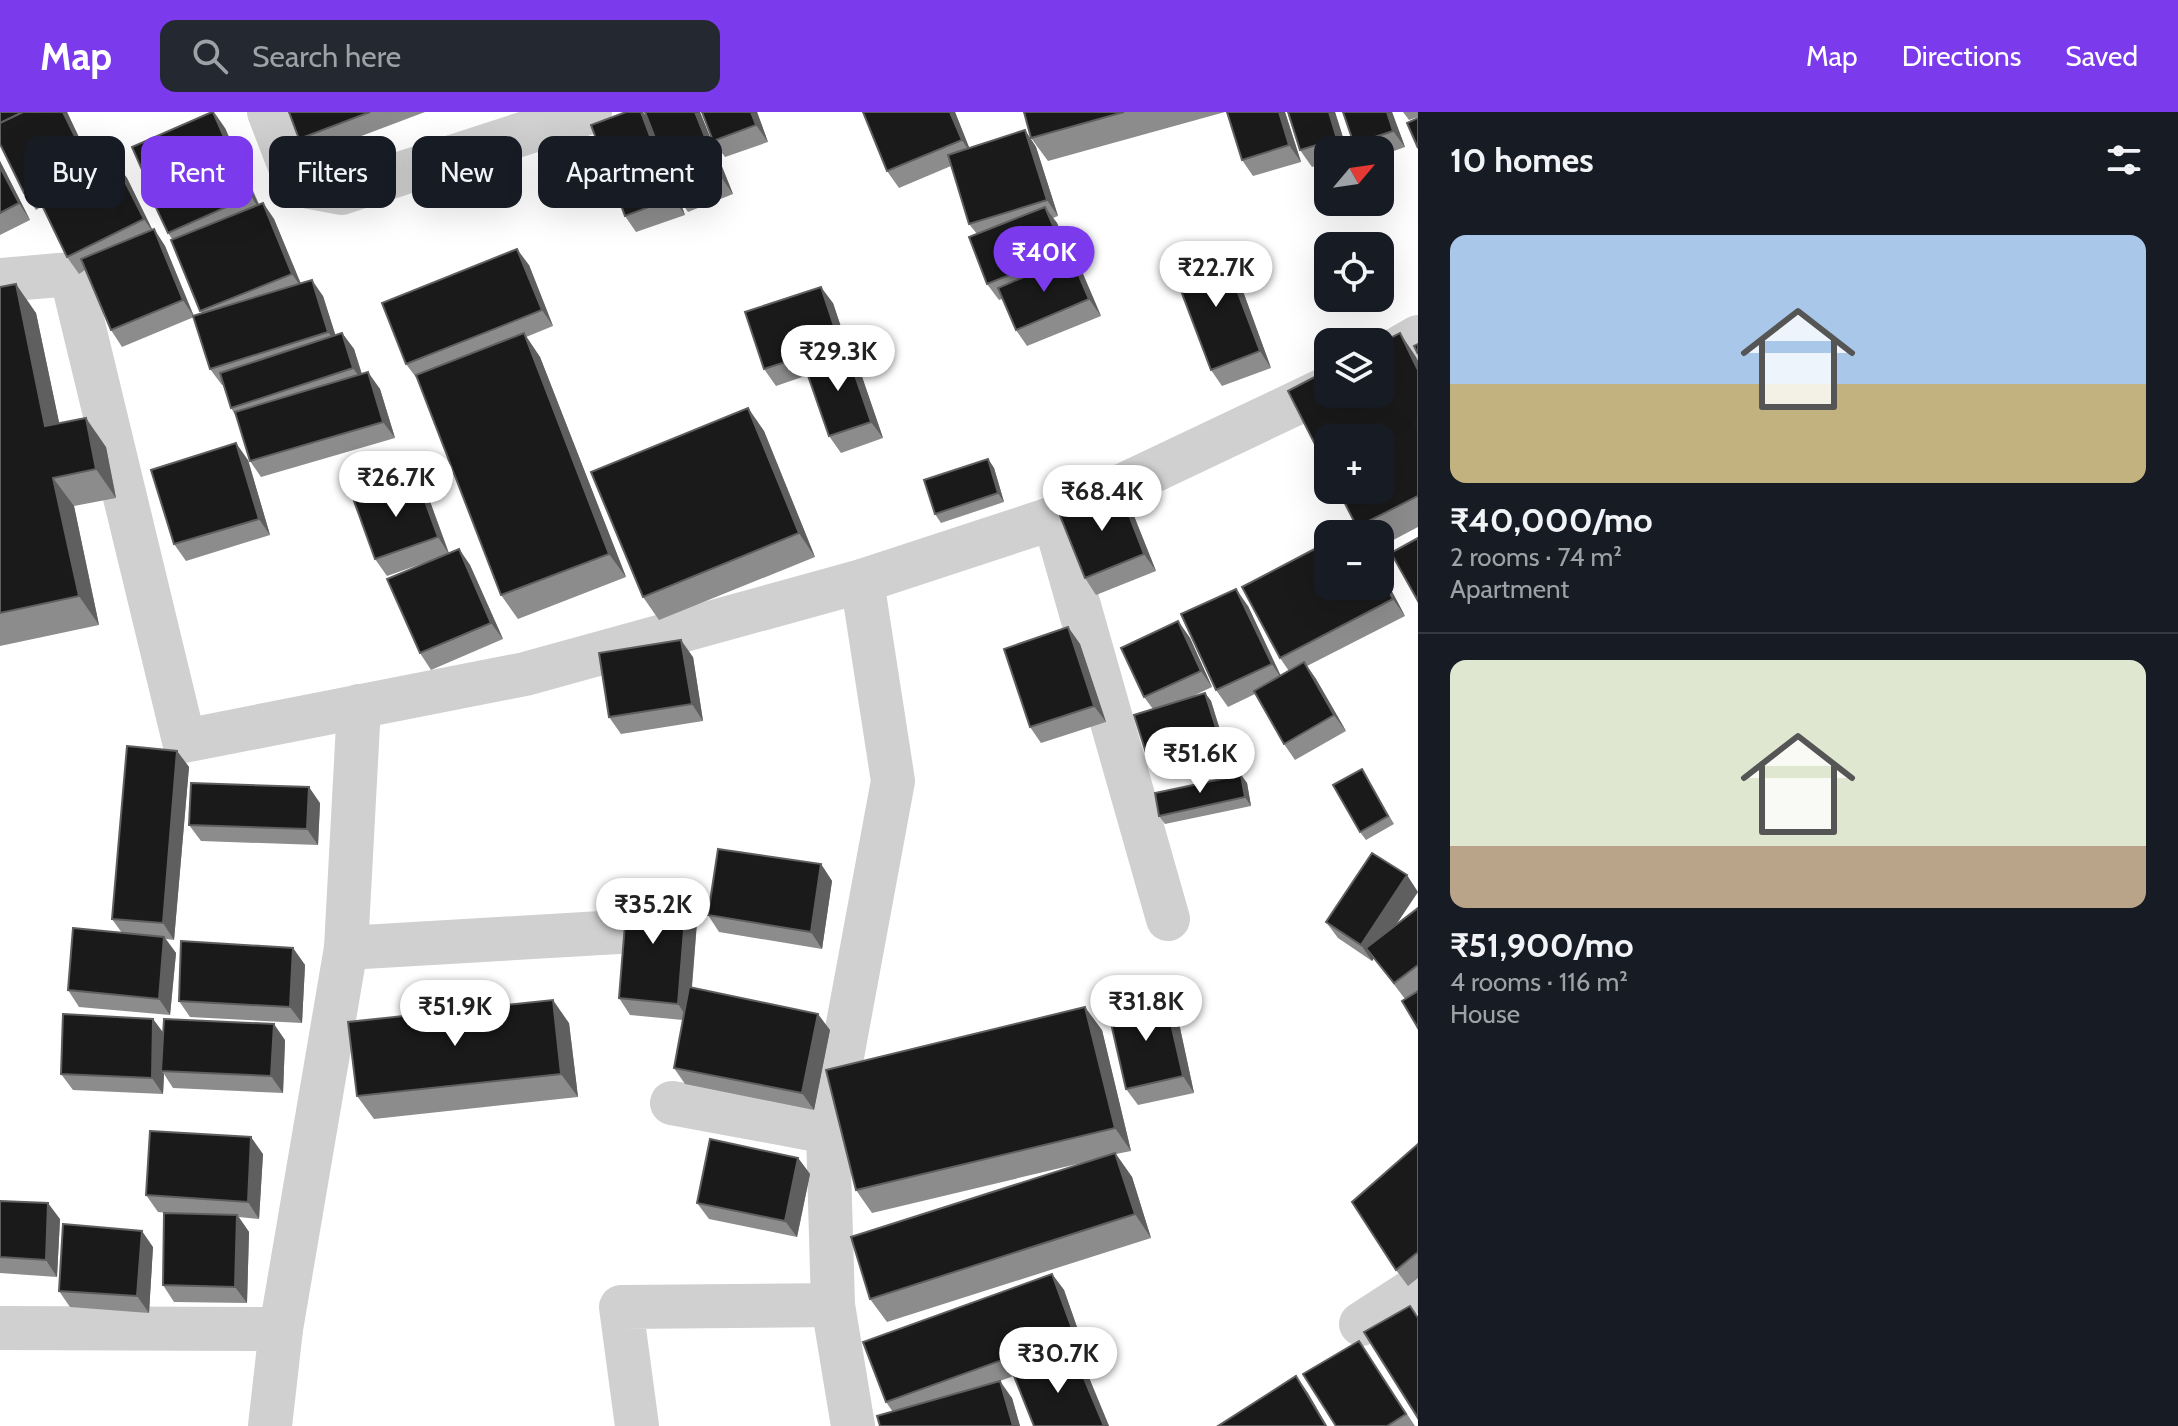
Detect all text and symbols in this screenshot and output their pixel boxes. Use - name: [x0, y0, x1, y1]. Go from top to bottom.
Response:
- search box: [160, 20, 720, 92]
- text: Map: [40, 33, 112, 80]
- icon: search: [188, 34, 232, 78]
- text: Search here: [252, 38, 401, 75]
- text: Map: [1806, 39, 1858, 73]
- text: Directions: [1902, 39, 2021, 73]
- text: Saved: [2065, 39, 2138, 73]
- chip: Buy: [24, 136, 125, 208]
- chip: Rent: [141, 136, 253, 208]
- chip: Filters: [269, 136, 396, 208]
- chip: New: [412, 136, 522, 208]
- chip: Apartment: [538, 136, 722, 208]
- north arrow: [1314, 136, 1394, 216]
- map controls: [1314, 136, 1394, 600]
- icon: filters: [2102, 138, 2146, 182]
- text: 10 homes: [1450, 139, 1594, 181]
- pin: ₹40K: [997, 226, 1091, 294]
- button: locate: [1314, 232, 1394, 312]
- text: ₹40K: [1012, 236, 1076, 268]
- pin: ₹22.7K: [1151, 241, 1281, 309]
- text: ₹22.7K: [1177, 251, 1255, 283]
- icon: home: [1726, 287, 1870, 431]
- pin: ₹29.3K: [773, 325, 903, 393]
- button: layers: [1314, 328, 1394, 408]
- text: ₹29.3K: [799, 335, 877, 367]
- button: +: [1314, 424, 1394, 504]
- pin: ₹26.7K: [331, 451, 461, 519]
- text: ₹26.7K: [357, 461, 435, 493]
- pin: ₹68.4K: [1037, 465, 1167, 533]
- text: ₹68.4K: [1061, 475, 1143, 507]
- text: ₹40,000/mo: [1450, 499, 1653, 541]
- button: −: [1314, 520, 1394, 600]
- text: 2 rooms · 74 m²: [1450, 541, 1622, 573]
- text: Apartment: [1450, 573, 1569, 605]
- icon: home: [1726, 712, 1870, 856]
- pin: ₹51.6K: [1135, 727, 1265, 795]
- text: ₹51.6K: [1163, 737, 1237, 769]
- pin: ₹35.2K: [588, 878, 718, 946]
- text: ₹35.2K: [614, 888, 692, 920]
- text: ₹51,900/mo: [1450, 924, 1634, 966]
- text: 4 rooms · 116 m²: [1450, 966, 1628, 998]
- pin: ₹31.8K: [1081, 975, 1211, 1043]
- pin: ₹51.9K: [390, 980, 520, 1048]
- text: ₹31.8K: [1108, 985, 1184, 1017]
- text: ₹51.9K: [418, 990, 492, 1022]
- text: House: [1450, 998, 1520, 1030]
- pin: ₹30.7K: [993, 1327, 1123, 1395]
- text: ₹30.7K: [1017, 1337, 1099, 1369]

